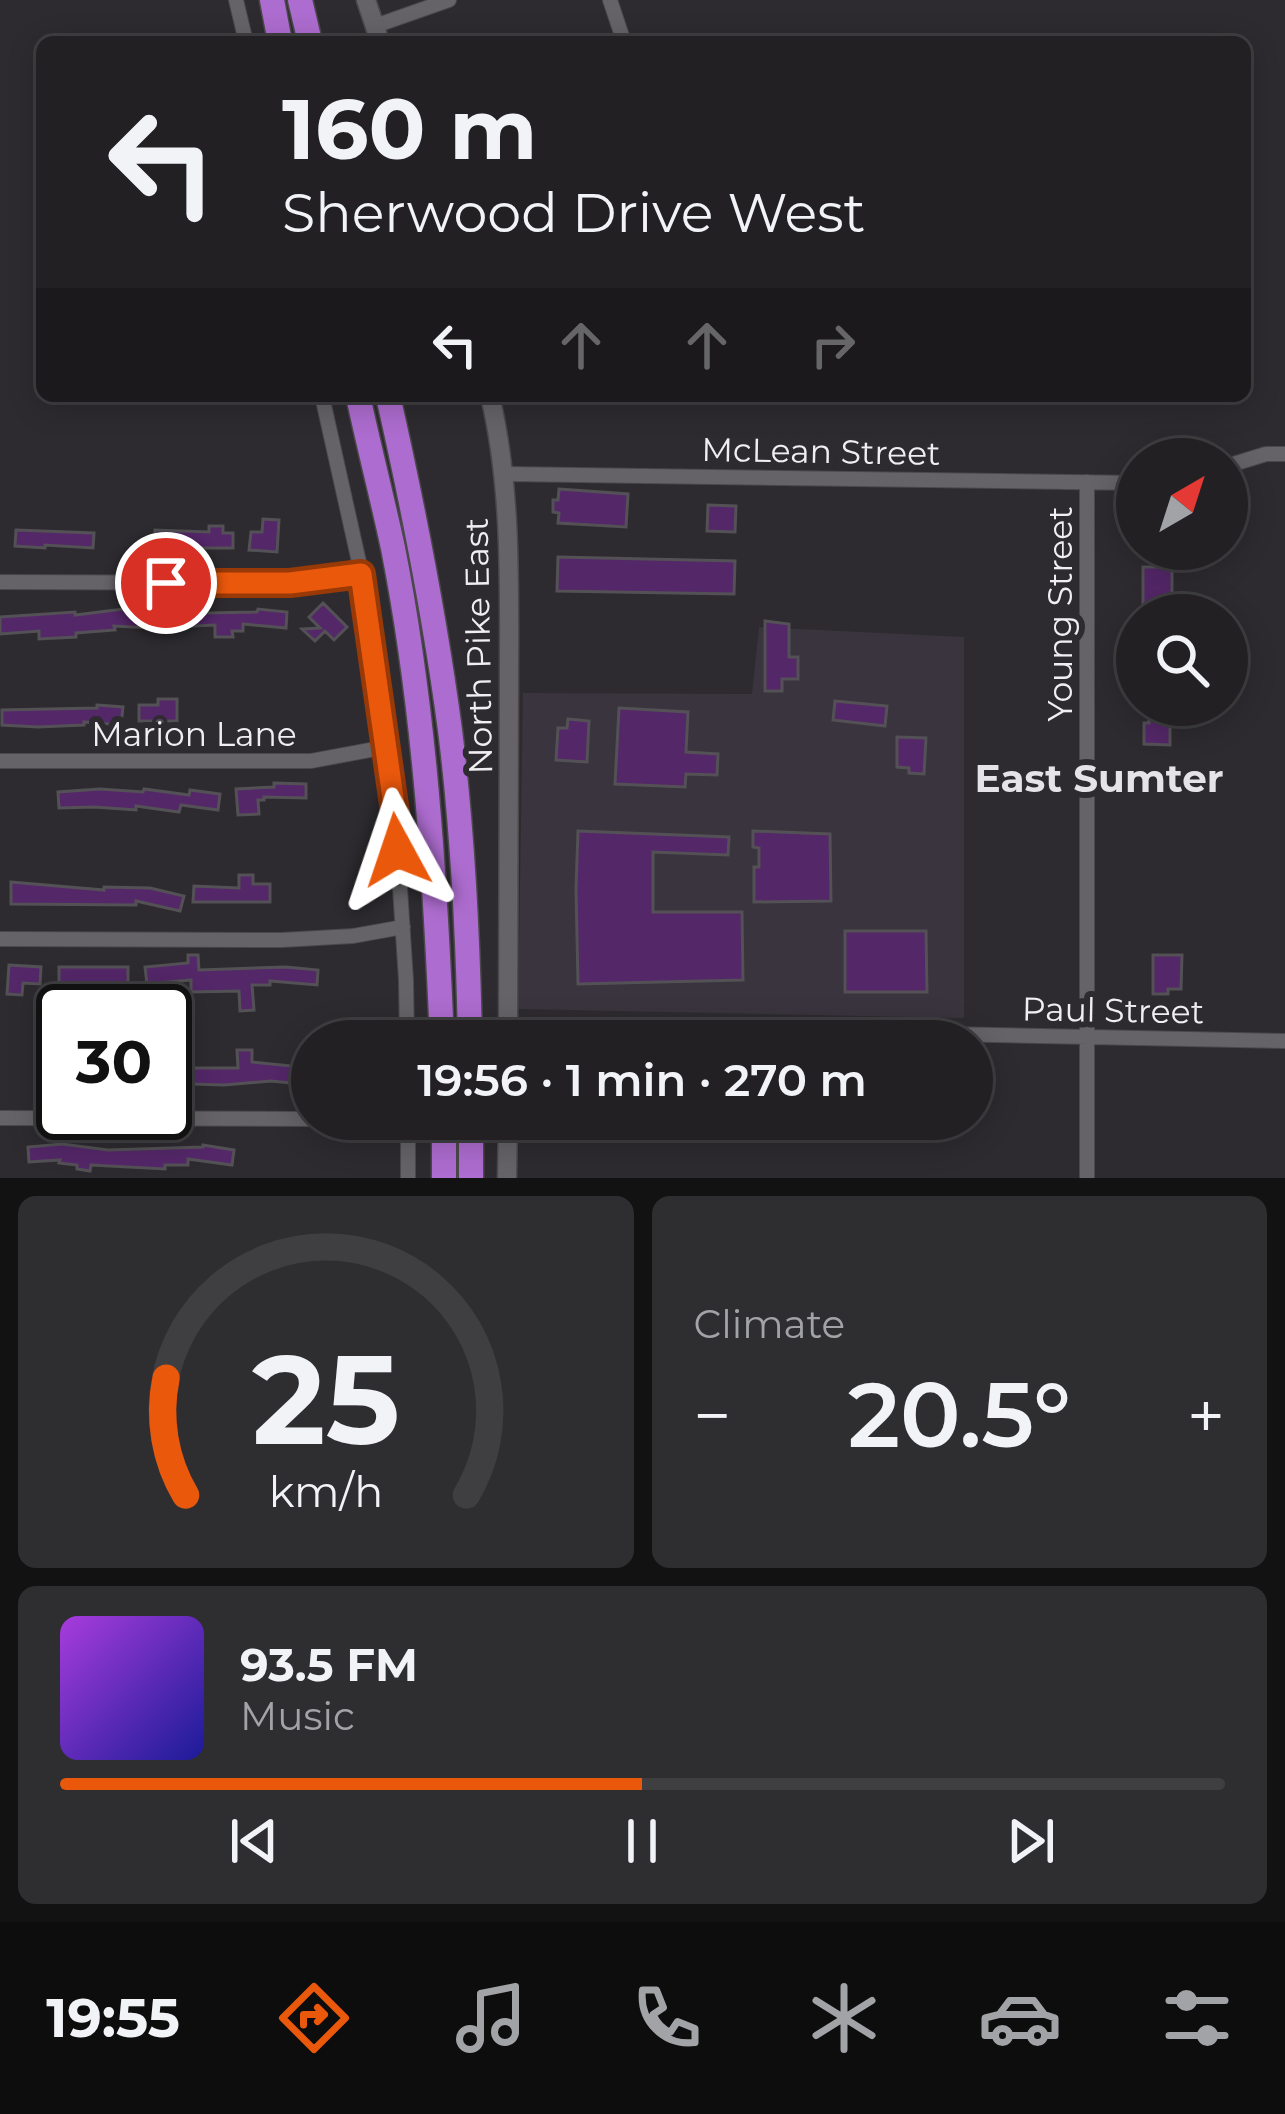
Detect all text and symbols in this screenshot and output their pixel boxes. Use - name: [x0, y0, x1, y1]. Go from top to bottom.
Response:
- text: 160 m: [282, 78, 537, 180]
- icon: left: [84, 84, 240, 240]
- text: Sherwood Drive West: [282, 180, 865, 246]
- icon: left: [422, 312, 488, 378]
- icon: ahead: [548, 312, 614, 378]
- icon: ahead: [674, 312, 740, 378]
- icon: right: [800, 312, 866, 378]
- street label: McLean Street: [701, 429, 941, 473]
- north arrow: [1116, 438, 1248, 570]
- map controls: [1116, 438, 1248, 726]
- street label: Young Street: [1040, 506, 1080, 722]
- street label: North Pike East: [456, 517, 500, 775]
- pin: [115, 532, 217, 634]
- icon: arrive: [133, 550, 199, 616]
- button: search: [1116, 594, 1248, 726]
- street label: Marion Lane: [91, 714, 297, 754]
- district label: East Sumter: [974, 754, 1224, 802]
- position arrow: [334, 787, 460, 913]
- speed limit sign: 30: [36, 984, 192, 1140]
- street label: Paul Street: [1022, 988, 1204, 1032]
- text: 19:56 · 1 min · 270 m: [417, 1052, 867, 1107]
- text: Climate: [694, 1300, 845, 1348]
- text: 25: [252, 1323, 400, 1475]
- text: 20.5°: [848, 1360, 1071, 1470]
- text: −: [694, 1375, 731, 1456]
- text: +: [1187, 1375, 1225, 1456]
- text: km/h: [269, 1465, 383, 1518]
- text: 93.5 FM: [240, 1637, 418, 1692]
- text: Music: [240, 1692, 355, 1740]
- icon: previous: [221, 1808, 287, 1874]
- icon: pause: [609, 1808, 675, 1874]
- icon: next: [998, 1808, 1064, 1874]
- icon: directions: [272, 1976, 356, 2060]
- icon: music: [449, 1976, 533, 2060]
- icon: phone: [625, 1976, 709, 2060]
- icon: climate: [802, 1976, 886, 2060]
- icon: car: [978, 1976, 1062, 2060]
- icon: filters: [1155, 1976, 1239, 2060]
- text: 19:55: [46, 1985, 180, 2051]

